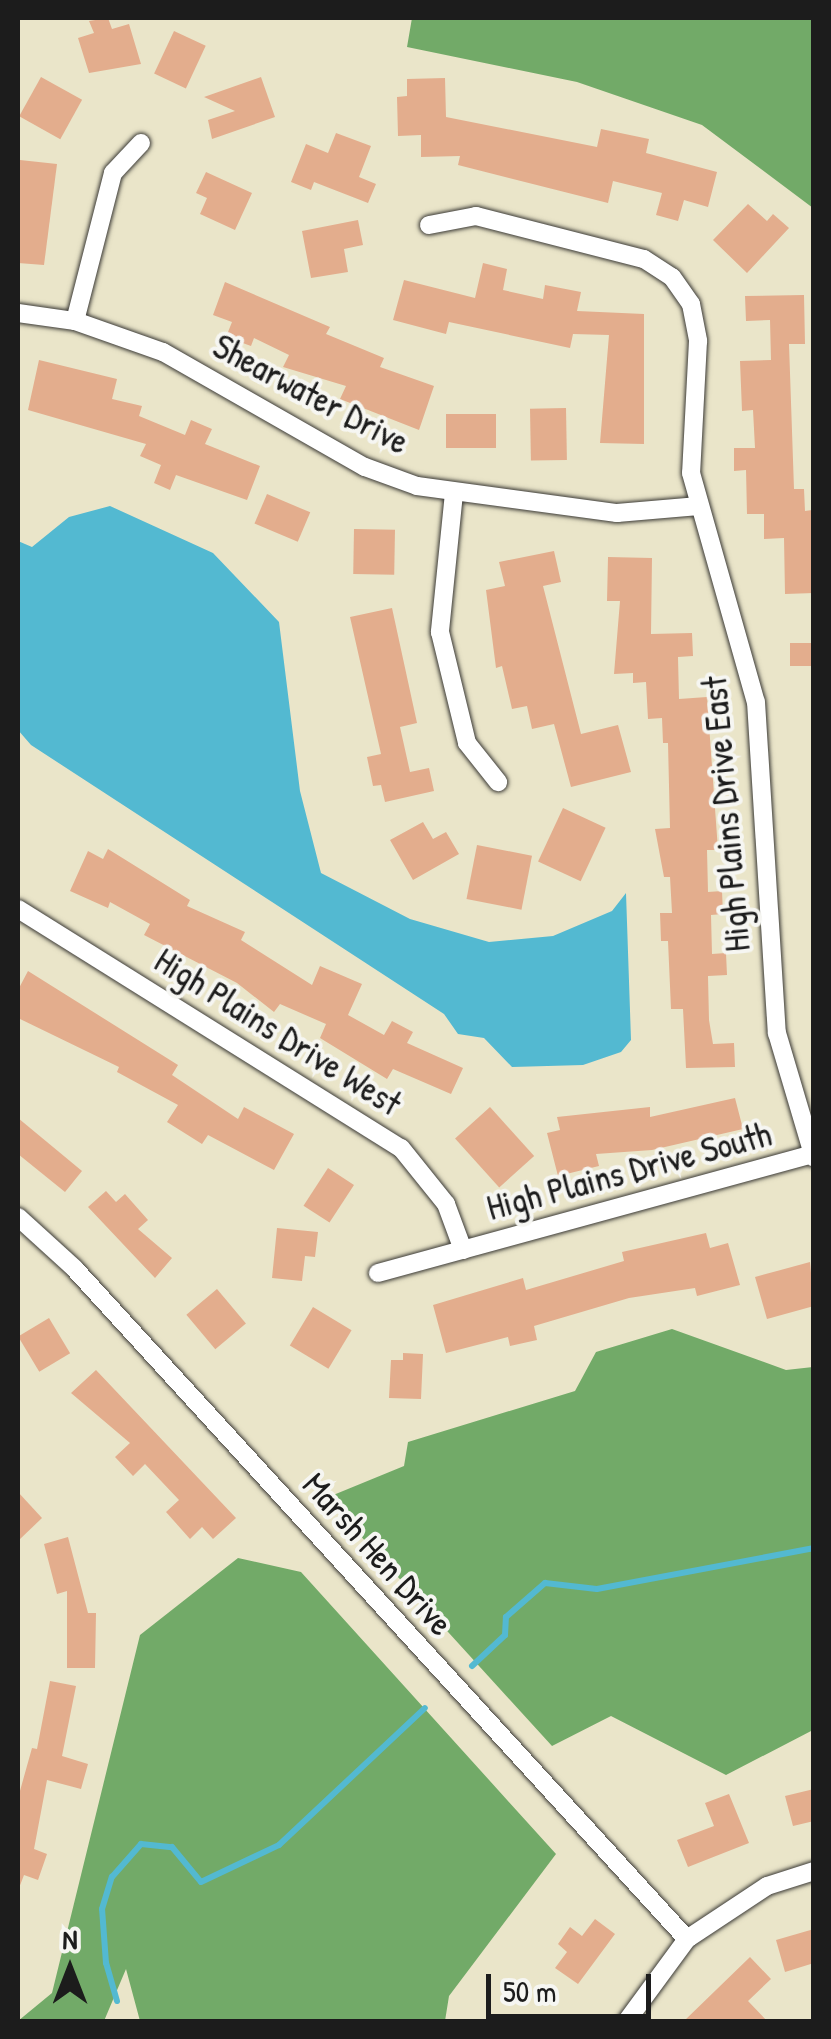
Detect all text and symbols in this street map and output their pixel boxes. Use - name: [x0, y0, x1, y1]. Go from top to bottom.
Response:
- street label: Shearwater Drive: [206, 325, 416, 463]
- street label: High Plains Drive East: [693, 675, 759, 953]
- street label: High Plains Drive West: [147, 939, 409, 1125]
- street label: High Plains Drive South: [482, 1113, 776, 1229]
- street label: Marsh Hen Drive: [294, 1464, 462, 1644]
- north arrow: [20, 1919, 120, 2019]
- text: N: [63, 1920, 77, 1958]
- scale bar: [491, 1954, 656, 2016]
- text: 50 m: [503, 1971, 556, 2011]

